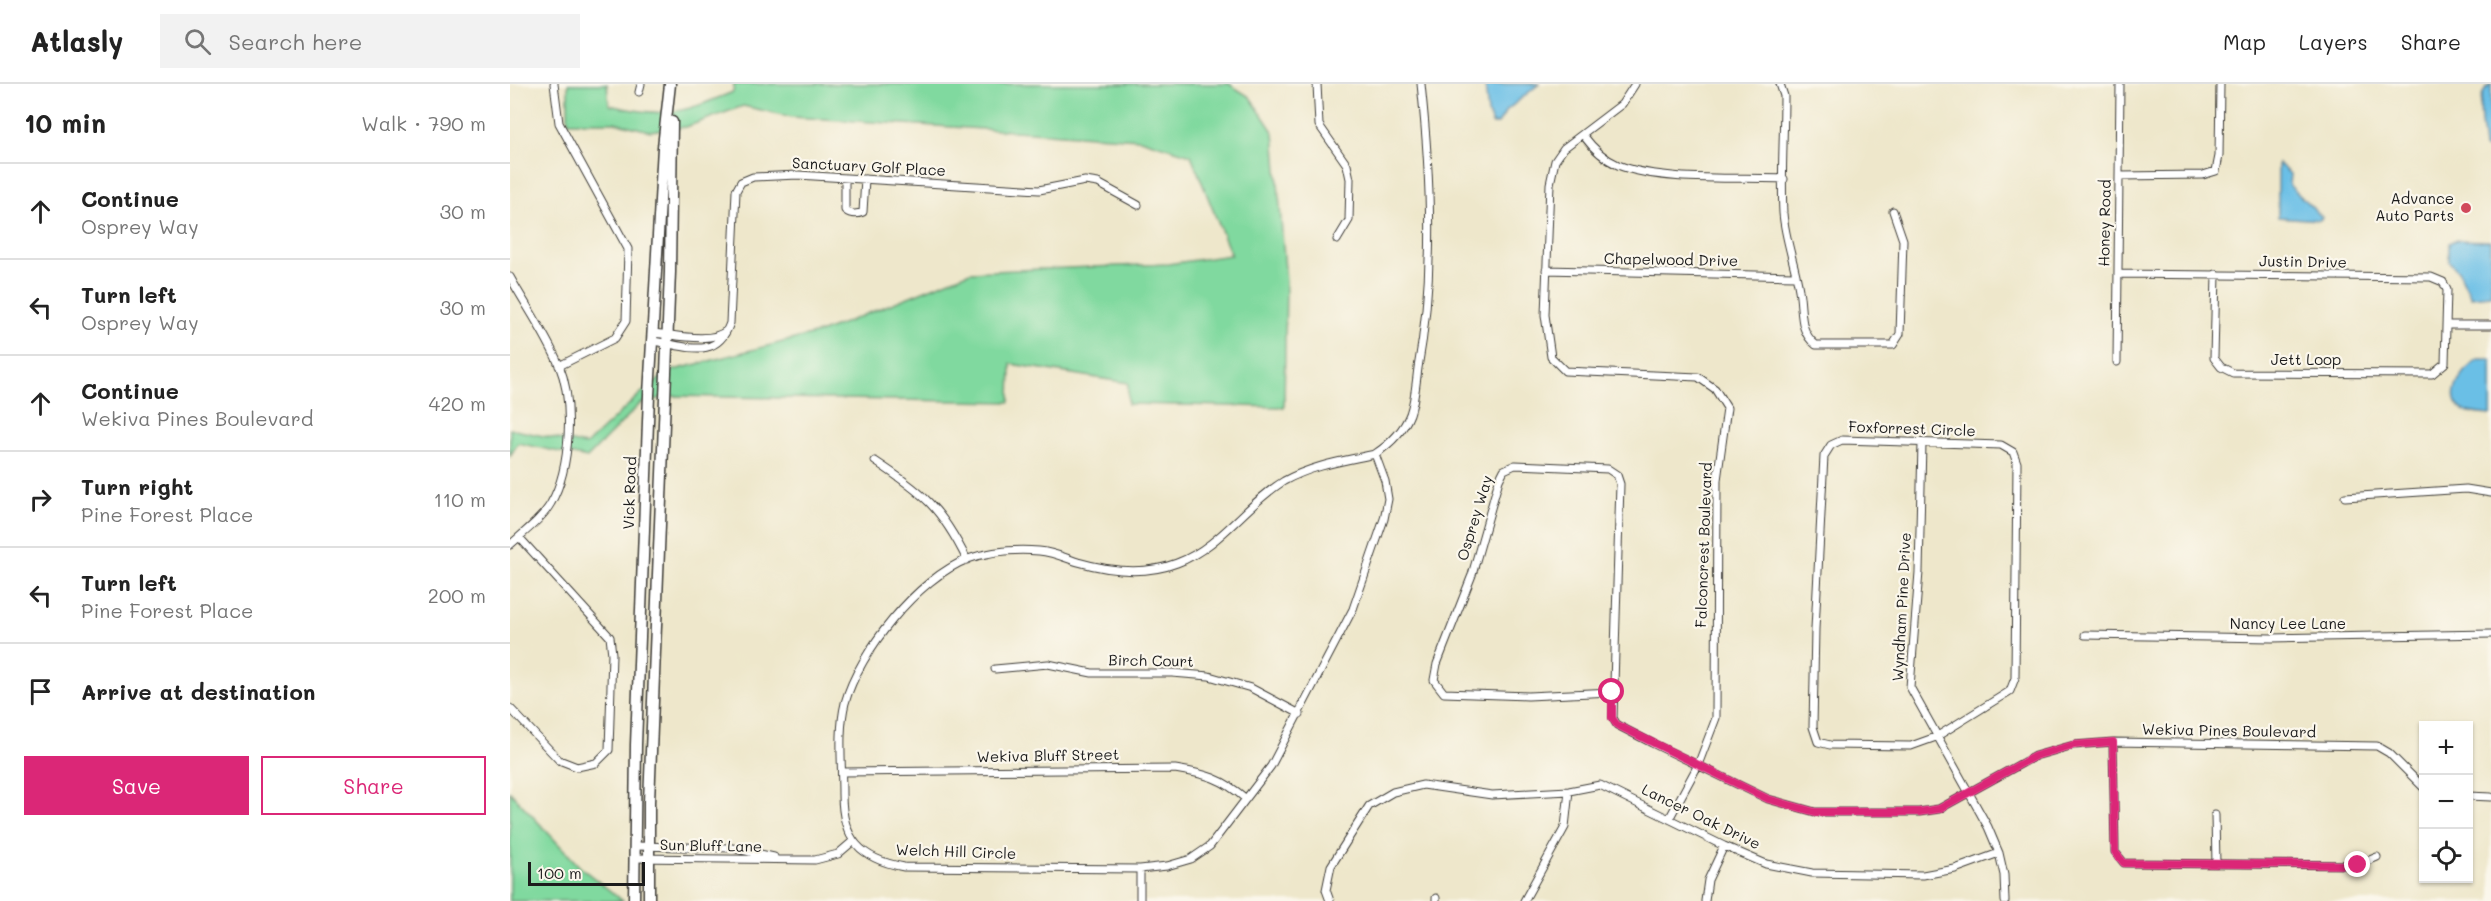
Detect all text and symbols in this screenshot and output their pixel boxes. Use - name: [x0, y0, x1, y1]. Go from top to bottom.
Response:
- search box: [160, 14, 580, 68]
- text: Atlasly: [30, 23, 124, 59]
- icon: search: [181, 25, 214, 58]
- text: Search here: [229, 27, 362, 56]
- text: Map: [2223, 28, 2266, 55]
- text: Layers: [2299, 28, 2368, 55]
- text: Share: [2401, 28, 2461, 55]
- text: 10 min: [24, 106, 106, 140]
- text: Walk · 790 m: [361, 110, 486, 136]
- street label: Sanctuary Golf Place: [792, 152, 946, 180]
- street label: Honey Road: [2093, 179, 2115, 267]
- text: Continue: [81, 184, 179, 213]
- place label: Advance Auto Parts: [2375, 188, 2454, 225]
- icon: ahead: [24, 195, 57, 228]
- text: 30 m: [440, 198, 486, 224]
- marker: Advance Auto Parts: [2459, 201, 2473, 215]
- text: Osprey Way: [81, 213, 199, 239]
- street label: Chapelwood Drive: [1604, 248, 1738, 270]
- street label: Justin Drive: [2259, 250, 2347, 272]
- text: Turn left: [81, 280, 177, 309]
- icon: left: [24, 291, 57, 324]
- text: 30 m: [440, 294, 486, 320]
- text: Osprey Way: [81, 309, 199, 335]
- street label: Jett Loop: [2271, 349, 2341, 369]
- text: Continue: [81, 376, 179, 405]
- icon: ahead: [24, 387, 57, 420]
- text: 420 m: [428, 390, 486, 416]
- text: Wekiva Pines Boulevard: [81, 405, 313, 431]
- street label: Foxforrest Circle: [1848, 416, 1976, 440]
- street label: Vick Road: [618, 456, 640, 530]
- street label: Falconcrest Boulevard: [1690, 462, 1716, 628]
- text: Turn right: [81, 472, 193, 501]
- street label: Osprey Way: [1452, 472, 1497, 563]
- icon: right: [24, 483, 57, 516]
- text: 110 m: [433, 486, 486, 512]
- text: Pine Forest Place: [81, 501, 253, 527]
- street label: Wyndham Pine Drive: [1887, 532, 1915, 682]
- text: Turn left: [81, 568, 177, 597]
- icon: left: [24, 579, 57, 612]
- text: 200 m: [428, 582, 486, 608]
- text: Pine Forest Place: [81, 597, 253, 623]
- street label: Nancy Lee Lane: [2230, 613, 2346, 633]
- street label: Birch Court: [1108, 649, 1194, 671]
- icon: arrive: [24, 675, 57, 708]
- text: Arrive at destination: [81, 677, 316, 706]
- route start: [1598, 678, 1624, 704]
- street label: Wekiva Pines Boulevard: [2142, 718, 2316, 742]
- map controls: [2419, 721, 2473, 883]
- button: +: [2419, 721, 2473, 775]
- street label: Wekiva Bluff Street: [977, 744, 1119, 766]
- button: Save: [24, 756, 249, 815]
- button: Share: [261, 756, 486, 815]
- button: −: [2419, 775, 2473, 829]
- street label: Lancer Oak Drive: [1639, 779, 1764, 854]
- button: locate: [2419, 829, 2473, 883]
- street label: Sun Bluff Lane: [660, 834, 762, 856]
- street label: Welch Hill Circle: [895, 839, 1017, 863]
- route end: [2344, 851, 2370, 877]
- scale bar: [528, 859, 645, 886]
- text: 100 m: [537, 862, 582, 883]

